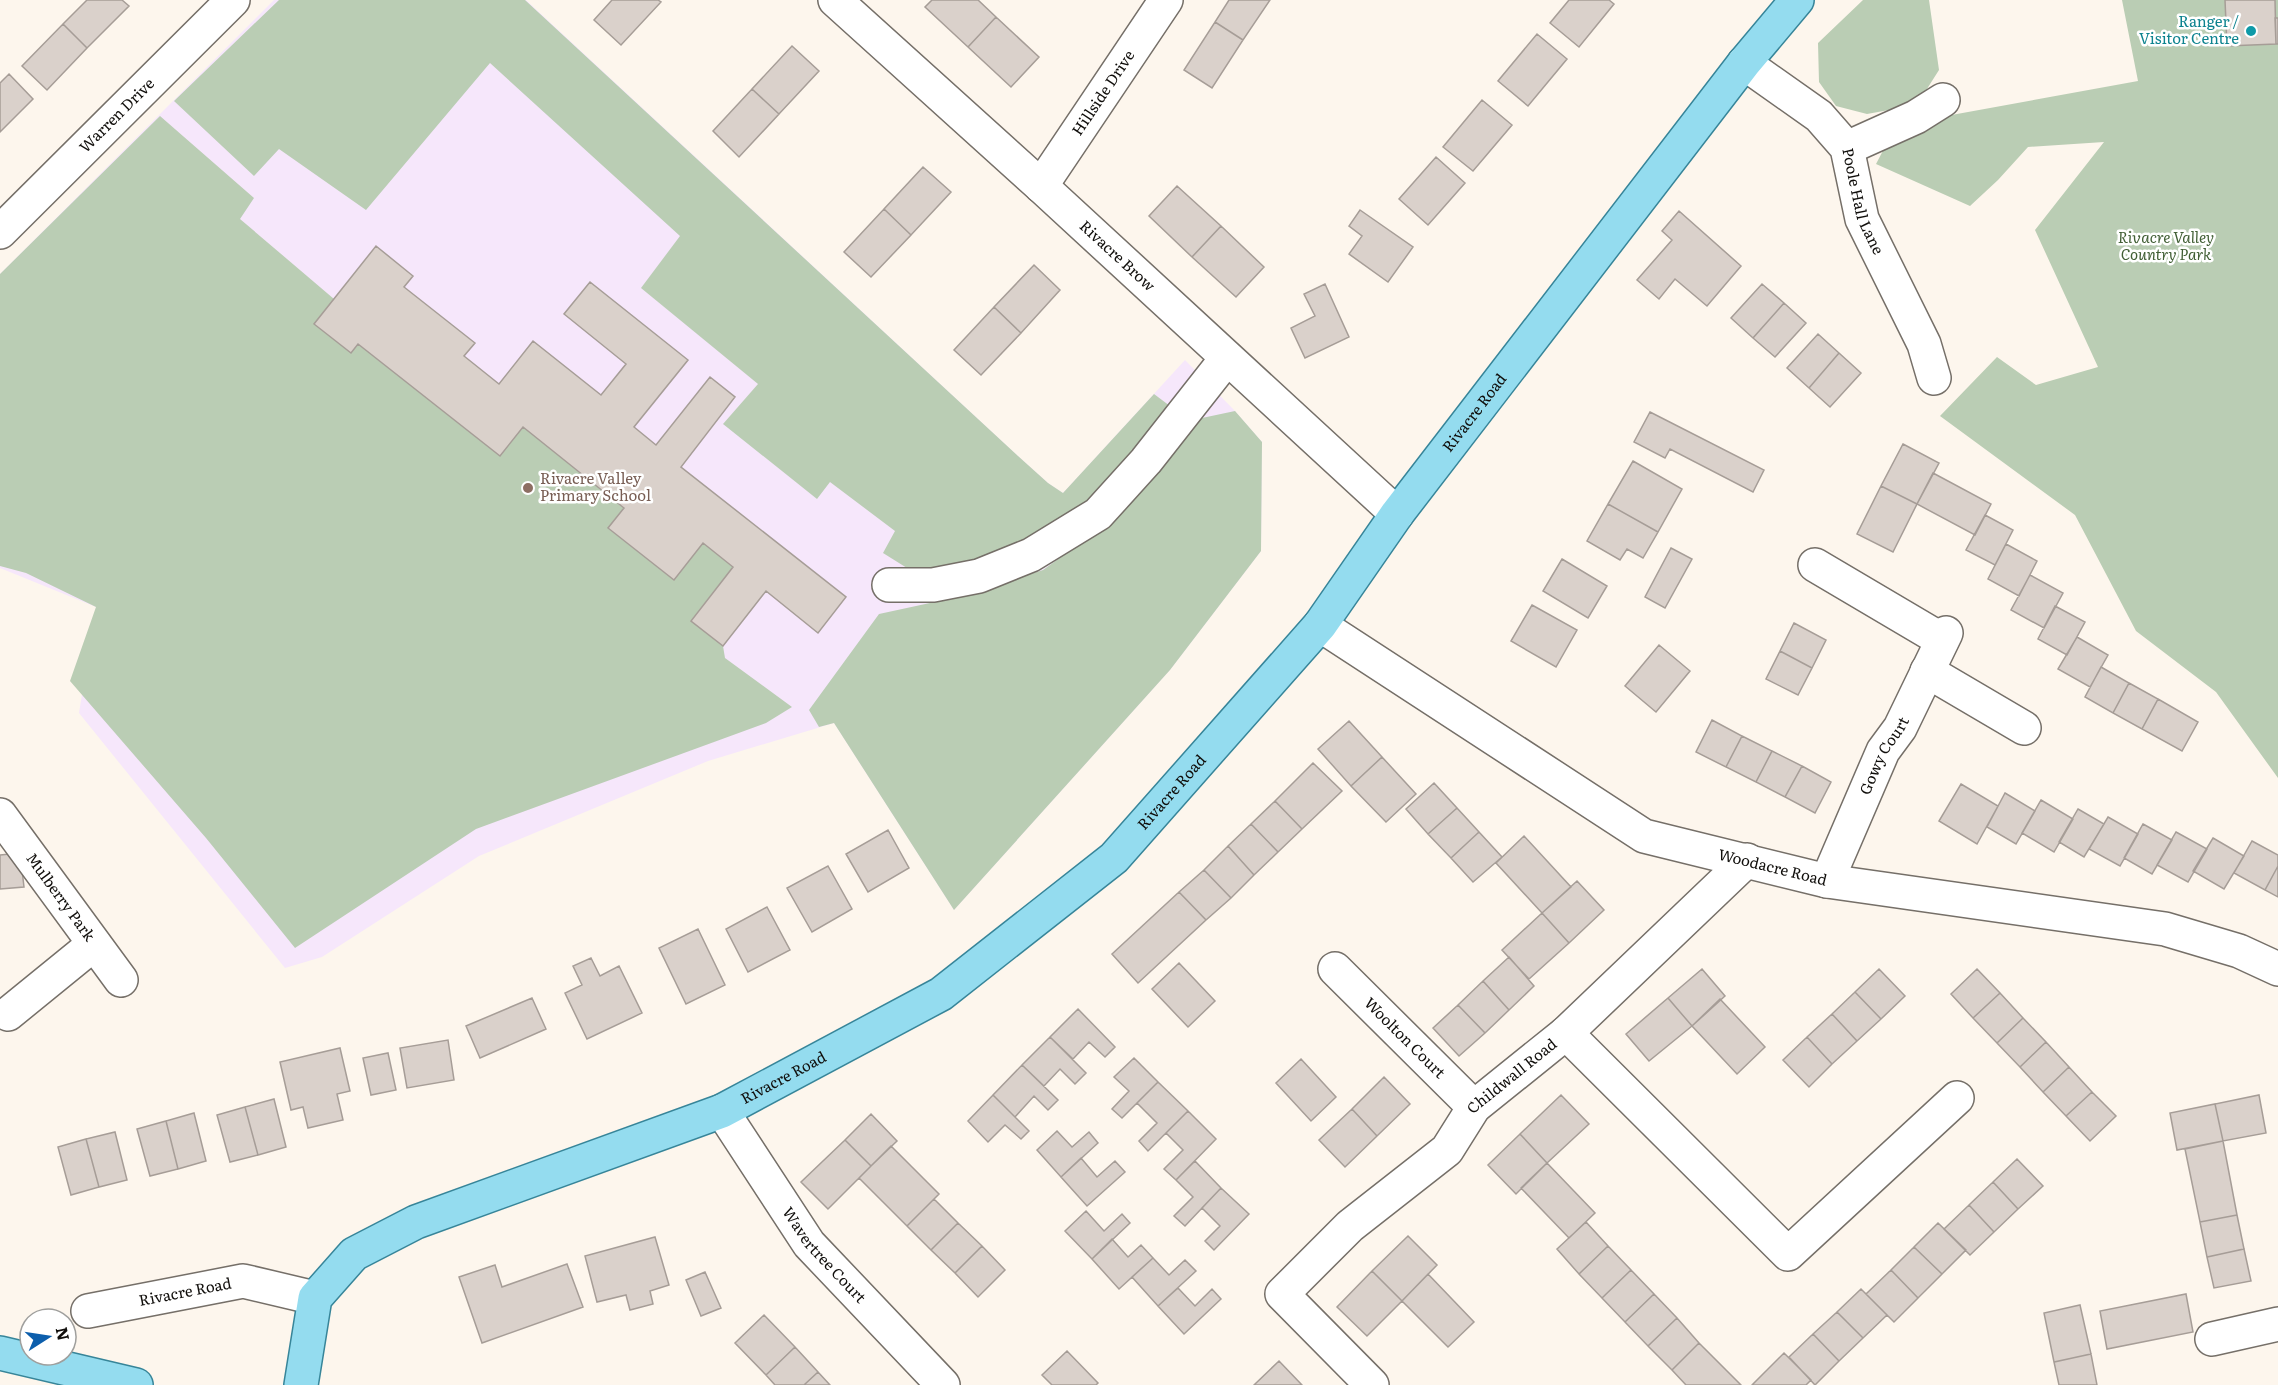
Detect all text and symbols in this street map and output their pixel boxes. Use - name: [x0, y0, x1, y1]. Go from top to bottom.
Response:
- place label: Ranger / Visitor Centre: [2139, 9, 2240, 49]
- marker: Ranger / Visitor Centre: [2244, 24, 2258, 38]
- street label: Hillside Drive: [1065, 45, 1139, 140]
- street label: Warren Drive: [73, 72, 159, 157]
- street label: Poole Hall Lane: [1837, 145, 1891, 258]
- street label: Rivacre Brow: [1075, 214, 1161, 296]
- park label: Rivacre Valley Country Park: [2118, 225, 2214, 265]
- street label: Rivacre Road: [1436, 368, 1511, 456]
- place label: Rivacre Valley Primary School: [540, 466, 651, 506]
- marker: Rivacre Valley Primary School: [521, 481, 535, 495]
- street label: Gowy Court: [1853, 712, 1914, 798]
- street label: Rivacre Road: [1131, 749, 1210, 834]
- street label: Woodacre Road: [1716, 842, 1830, 891]
- street label: Mulberry Park: [21, 847, 102, 946]
- street label: Woolton Court: [1360, 991, 1452, 1083]
- street label: Childwall Road: [1460, 1032, 1561, 1117]
- street label: Rivacre Road: [736, 1045, 830, 1109]
- street label: Wavertree Court: [778, 1202, 872, 1308]
- street label: Rivacre Road: [137, 1271, 233, 1311]
- north arrow: [18, 1307, 78, 1367]
- text: N: [51, 1325, 77, 1343]

